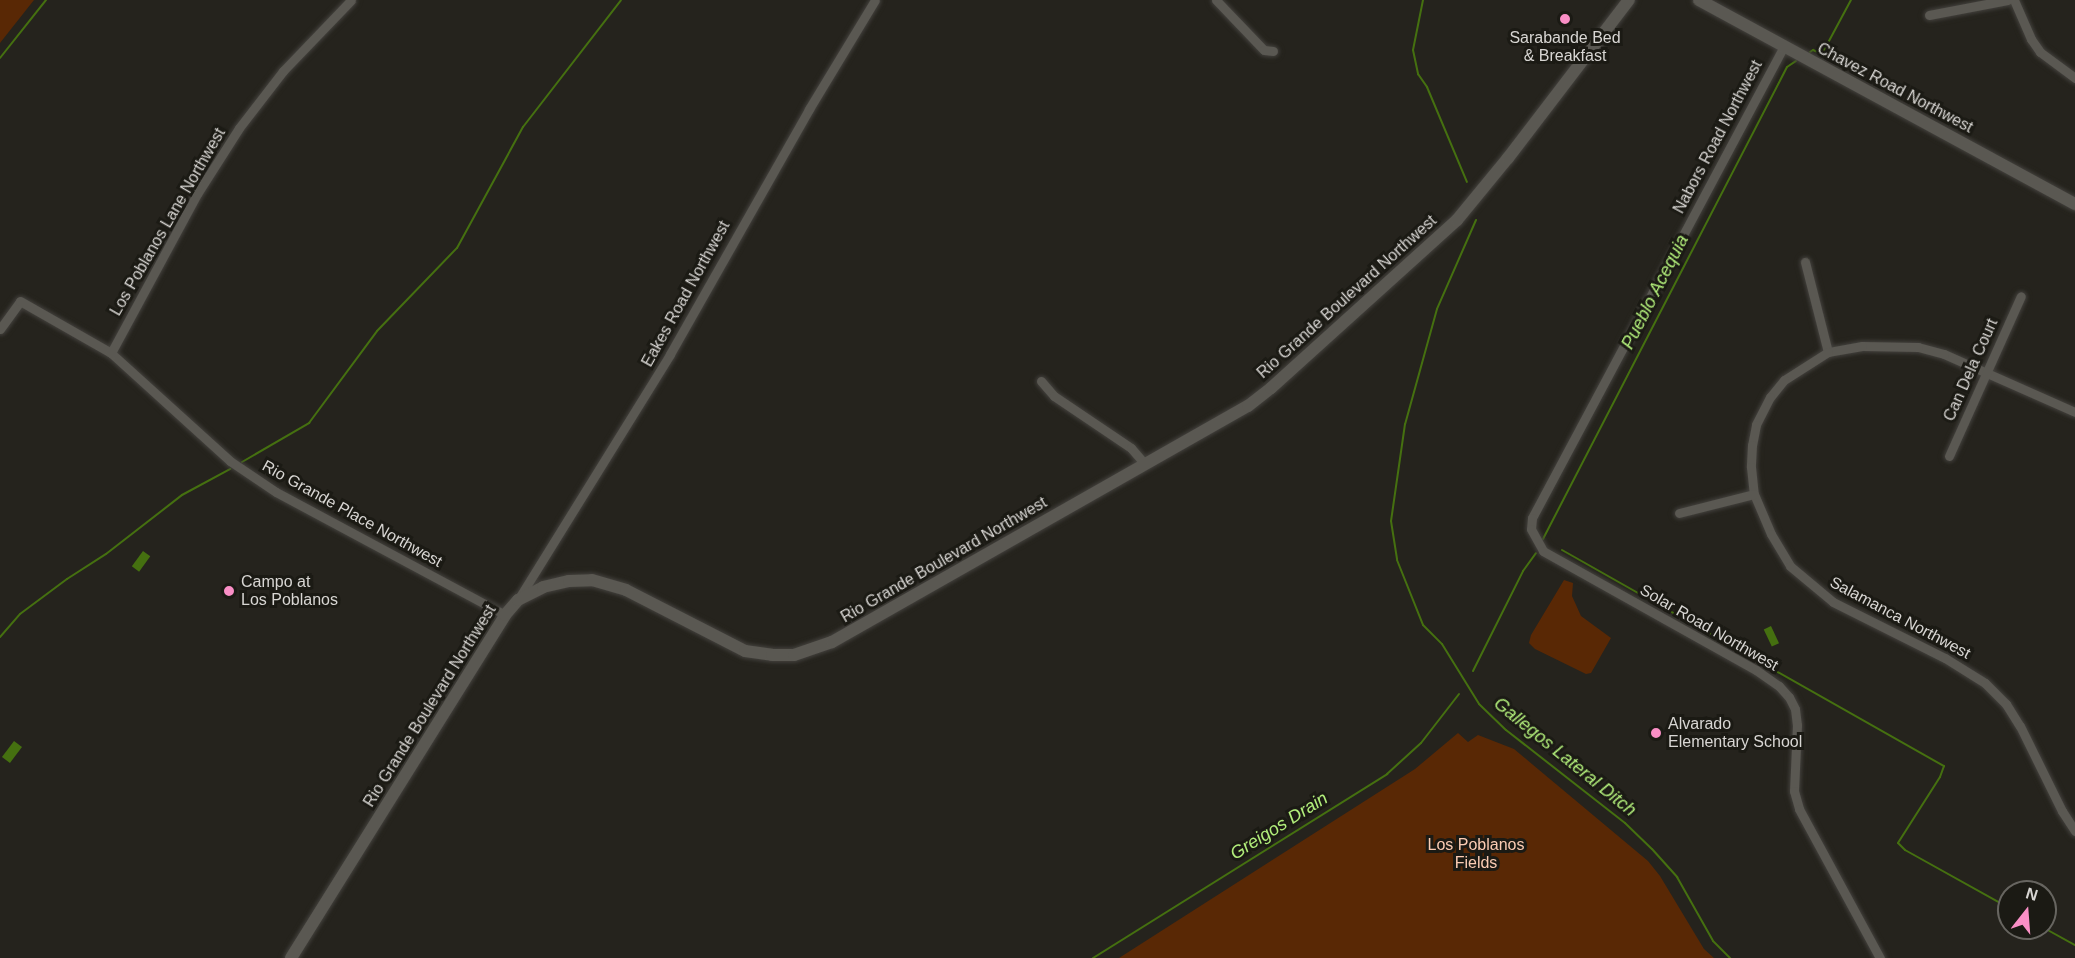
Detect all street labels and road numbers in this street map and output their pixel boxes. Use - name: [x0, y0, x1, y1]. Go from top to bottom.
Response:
- street label: Chavez Road Northwest: [1814, 39, 1976, 137]
- street label: Nabors Road Northwest: [1669, 57, 1767, 217]
- street label: Los Poblanos Lane Northwest: [106, 125, 230, 319]
- street label: Rio Grande Boulevard Northwest: [1253, 211, 1441, 383]
- street label: Eakes Road Northwest: [638, 218, 734, 370]
- street label: Can Dela Court: [1940, 316, 2002, 424]
- street label: Rio Grande Place Northwest: [259, 456, 445, 572]
- street label: Rio Grande Boulevard Northwest: [838, 493, 1050, 627]
- street label: Salamanca Northwest: [1826, 573, 1974, 663]
- street label: Solar Road Northwest: [1636, 581, 1782, 675]
- street label: Rio Grande Boulevard Northwest: [360, 601, 500, 811]

